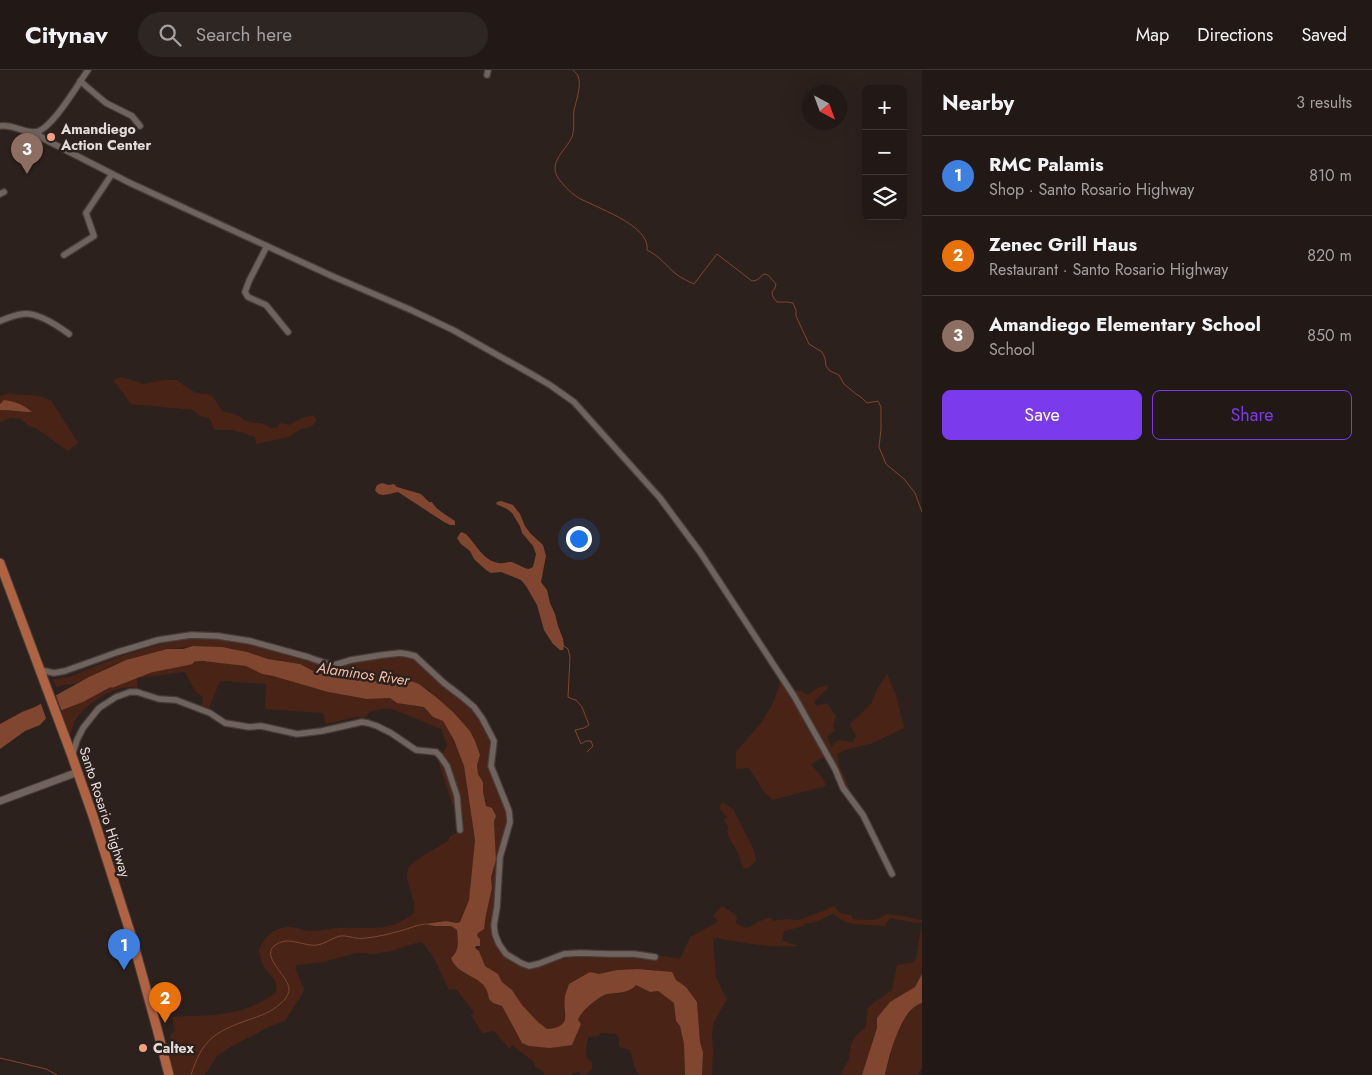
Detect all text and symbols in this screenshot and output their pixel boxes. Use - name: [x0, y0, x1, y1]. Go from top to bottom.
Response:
- search box: [138, 12, 488, 57]
- text: Citynav: [25, 17, 108, 52]
- icon: search: [156, 21, 184, 49]
- text: Search here: [196, 21, 292, 48]
- text: Map: [1136, 22, 1169, 48]
- text: Directions: [1197, 22, 1273, 48]
- text: Saved: [1301, 22, 1347, 48]
- north arrow: [802, 85, 847, 130]
- map controls: [862, 85, 907, 220]
- button: +: [862, 85, 907, 130]
- text: Nearby: [942, 88, 1014, 118]
- text: 3 results: [1296, 91, 1352, 114]
- place label: Amandiego Action Center: [60, 119, 151, 155]
- button: −: [862, 130, 907, 175]
- marker: Amandiego Action Center: [45, 131, 57, 143]
- pin: 3: [11, 133, 43, 174]
- text: RMC Palamis: [989, 151, 1104, 178]
- text: 1: [954, 164, 962, 187]
- text: 810 m: [1309, 164, 1352, 187]
- button: layers: [862, 175, 907, 220]
- text: Shop · Santo Rosario Highway: [989, 178, 1194, 201]
- text: Zenec Grill Haus: [989, 231, 1137, 258]
- text: 2: [953, 244, 963, 267]
- text: 820 m: [1307, 244, 1352, 267]
- text: Restaurant · Santo Rosario Highway: [989, 258, 1228, 281]
- text: Amandiego Elementary School: [989, 311, 1261, 338]
- text: 3: [953, 324, 963, 347]
- text: 850 m: [1307, 324, 1352, 347]
- text: School: [989, 338, 1035, 361]
- button: Save: [942, 390, 1142, 440]
- button: Share: [1152, 390, 1352, 440]
- your location: [566, 526, 592, 552]
- water label: Alaminos River: [314, 656, 412, 691]
- street label: Santo Rosario Highway: [74, 744, 136, 881]
- pin: 1: [108, 929, 140, 970]
- pin: 2: [149, 982, 181, 1023]
- place label: Caltex: [153, 1038, 194, 1058]
- marker: Caltex: [137, 1042, 149, 1054]

